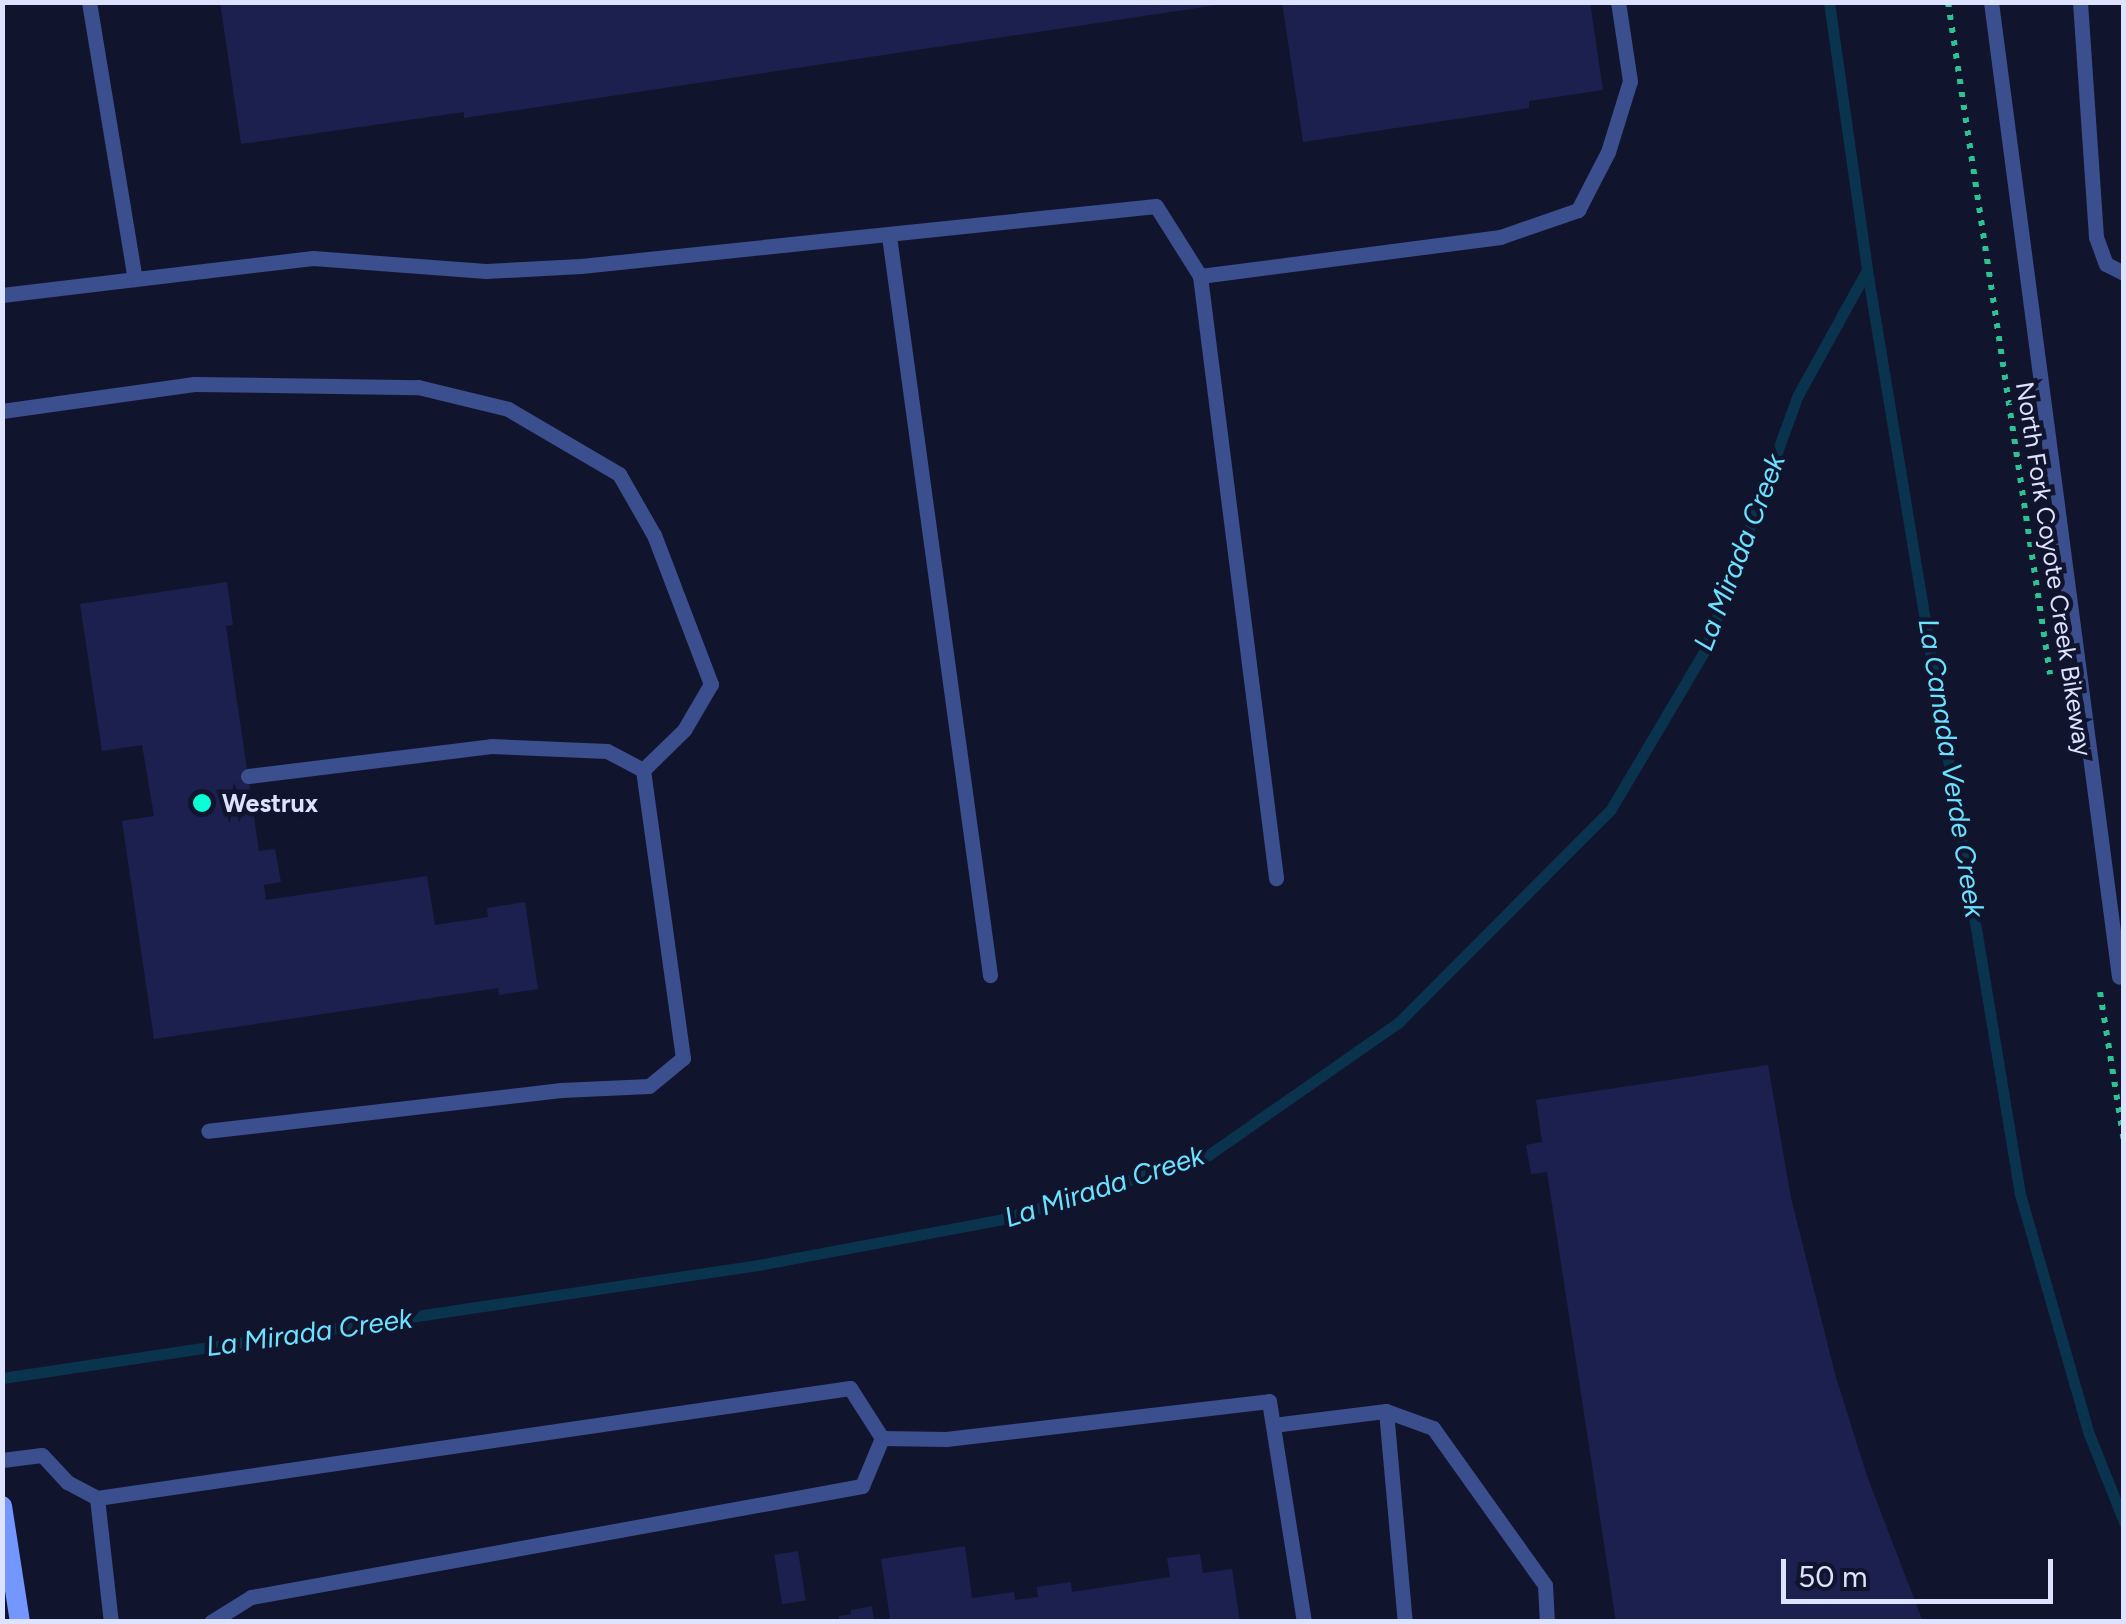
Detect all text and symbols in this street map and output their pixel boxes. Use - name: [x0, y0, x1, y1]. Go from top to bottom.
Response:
- street label: North Fork Coyote Creek Bikeway: [2010, 380, 2098, 758]
- water label: La Mirada Creek: [1686, 449, 1792, 655]
- water label: La Canada Verde Creek: [1912, 616, 1992, 920]
- place label: Westrux: [222, 788, 318, 818]
- marker: Westrux: [191, 792, 213, 814]
- water label: La Mirada Creek: [1000, 1138, 1208, 1234]
- water label: La Mirada Creek: [204, 1301, 414, 1363]
- scale bar: [1786, 1539, 2058, 1601]
- text: 50 m: [1798, 1558, 1867, 1595]

